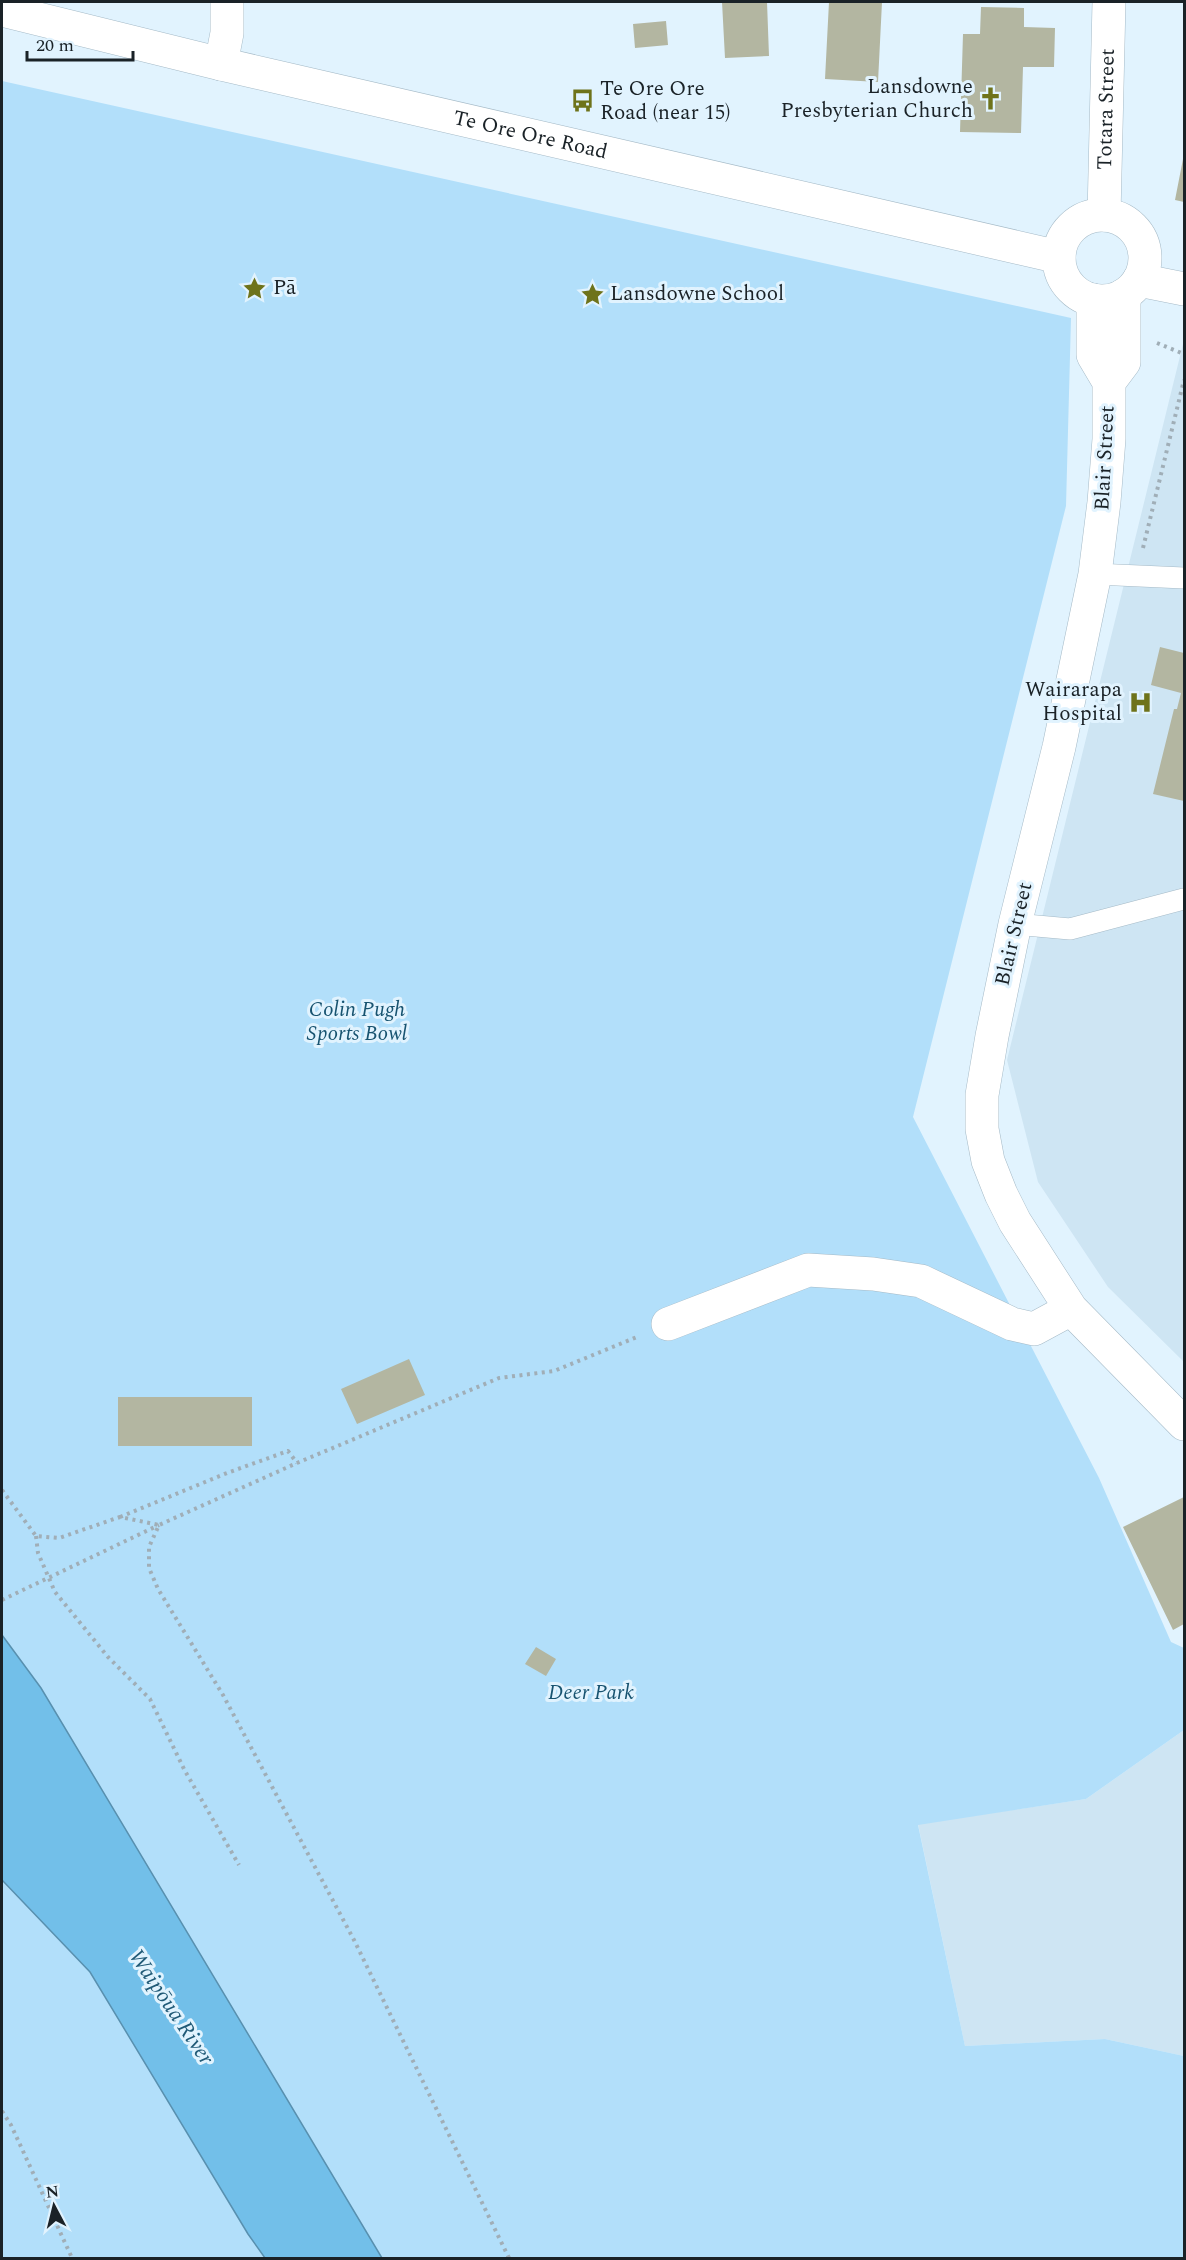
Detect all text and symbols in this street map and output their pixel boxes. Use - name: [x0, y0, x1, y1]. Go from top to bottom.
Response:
- scale bar: [27, 24, 134, 62]
- text: 20 m: [36, 32, 74, 59]
- street label: Totara Street: [1089, 48, 1124, 170]
- place label: Lansdowne Presbyterian Church: [780, 71, 973, 127]
- place label: Te Ore Ore Road (near 15): [600, 73, 730, 129]
- church icon: Lansdowne Presbyterian Church: [978, 86, 1004, 112]
- bus stop icon: Te Ore Ore Road (near 15): [569, 88, 595, 114]
- street label: Te Ore Ore Road: [450, 102, 611, 168]
- place label: Pā: [273, 272, 297, 304]
- place icon: Pā: [242, 275, 268, 301]
- place label: Lansdowne School: [610, 278, 784, 310]
- place icon: Lansdowne School: [579, 281, 605, 307]
- street label: Blair Street: [1086, 405, 1124, 511]
- place label: Wairarapa Hospital: [1025, 674, 1123, 730]
- hospital icon: Wairarapa Hospital: [1127, 689, 1153, 715]
- street label: Blair Street: [987, 879, 1041, 989]
- park label: Colin Pugh Sports Bowl: [307, 994, 408, 1050]
- park label: Deer Park: [548, 1677, 634, 1709]
- water label: Waipōua River: [120, 1942, 222, 2072]
- north arrow: [24, 2176, 84, 2236]
- text: N: [44, 2179, 60, 2205]

